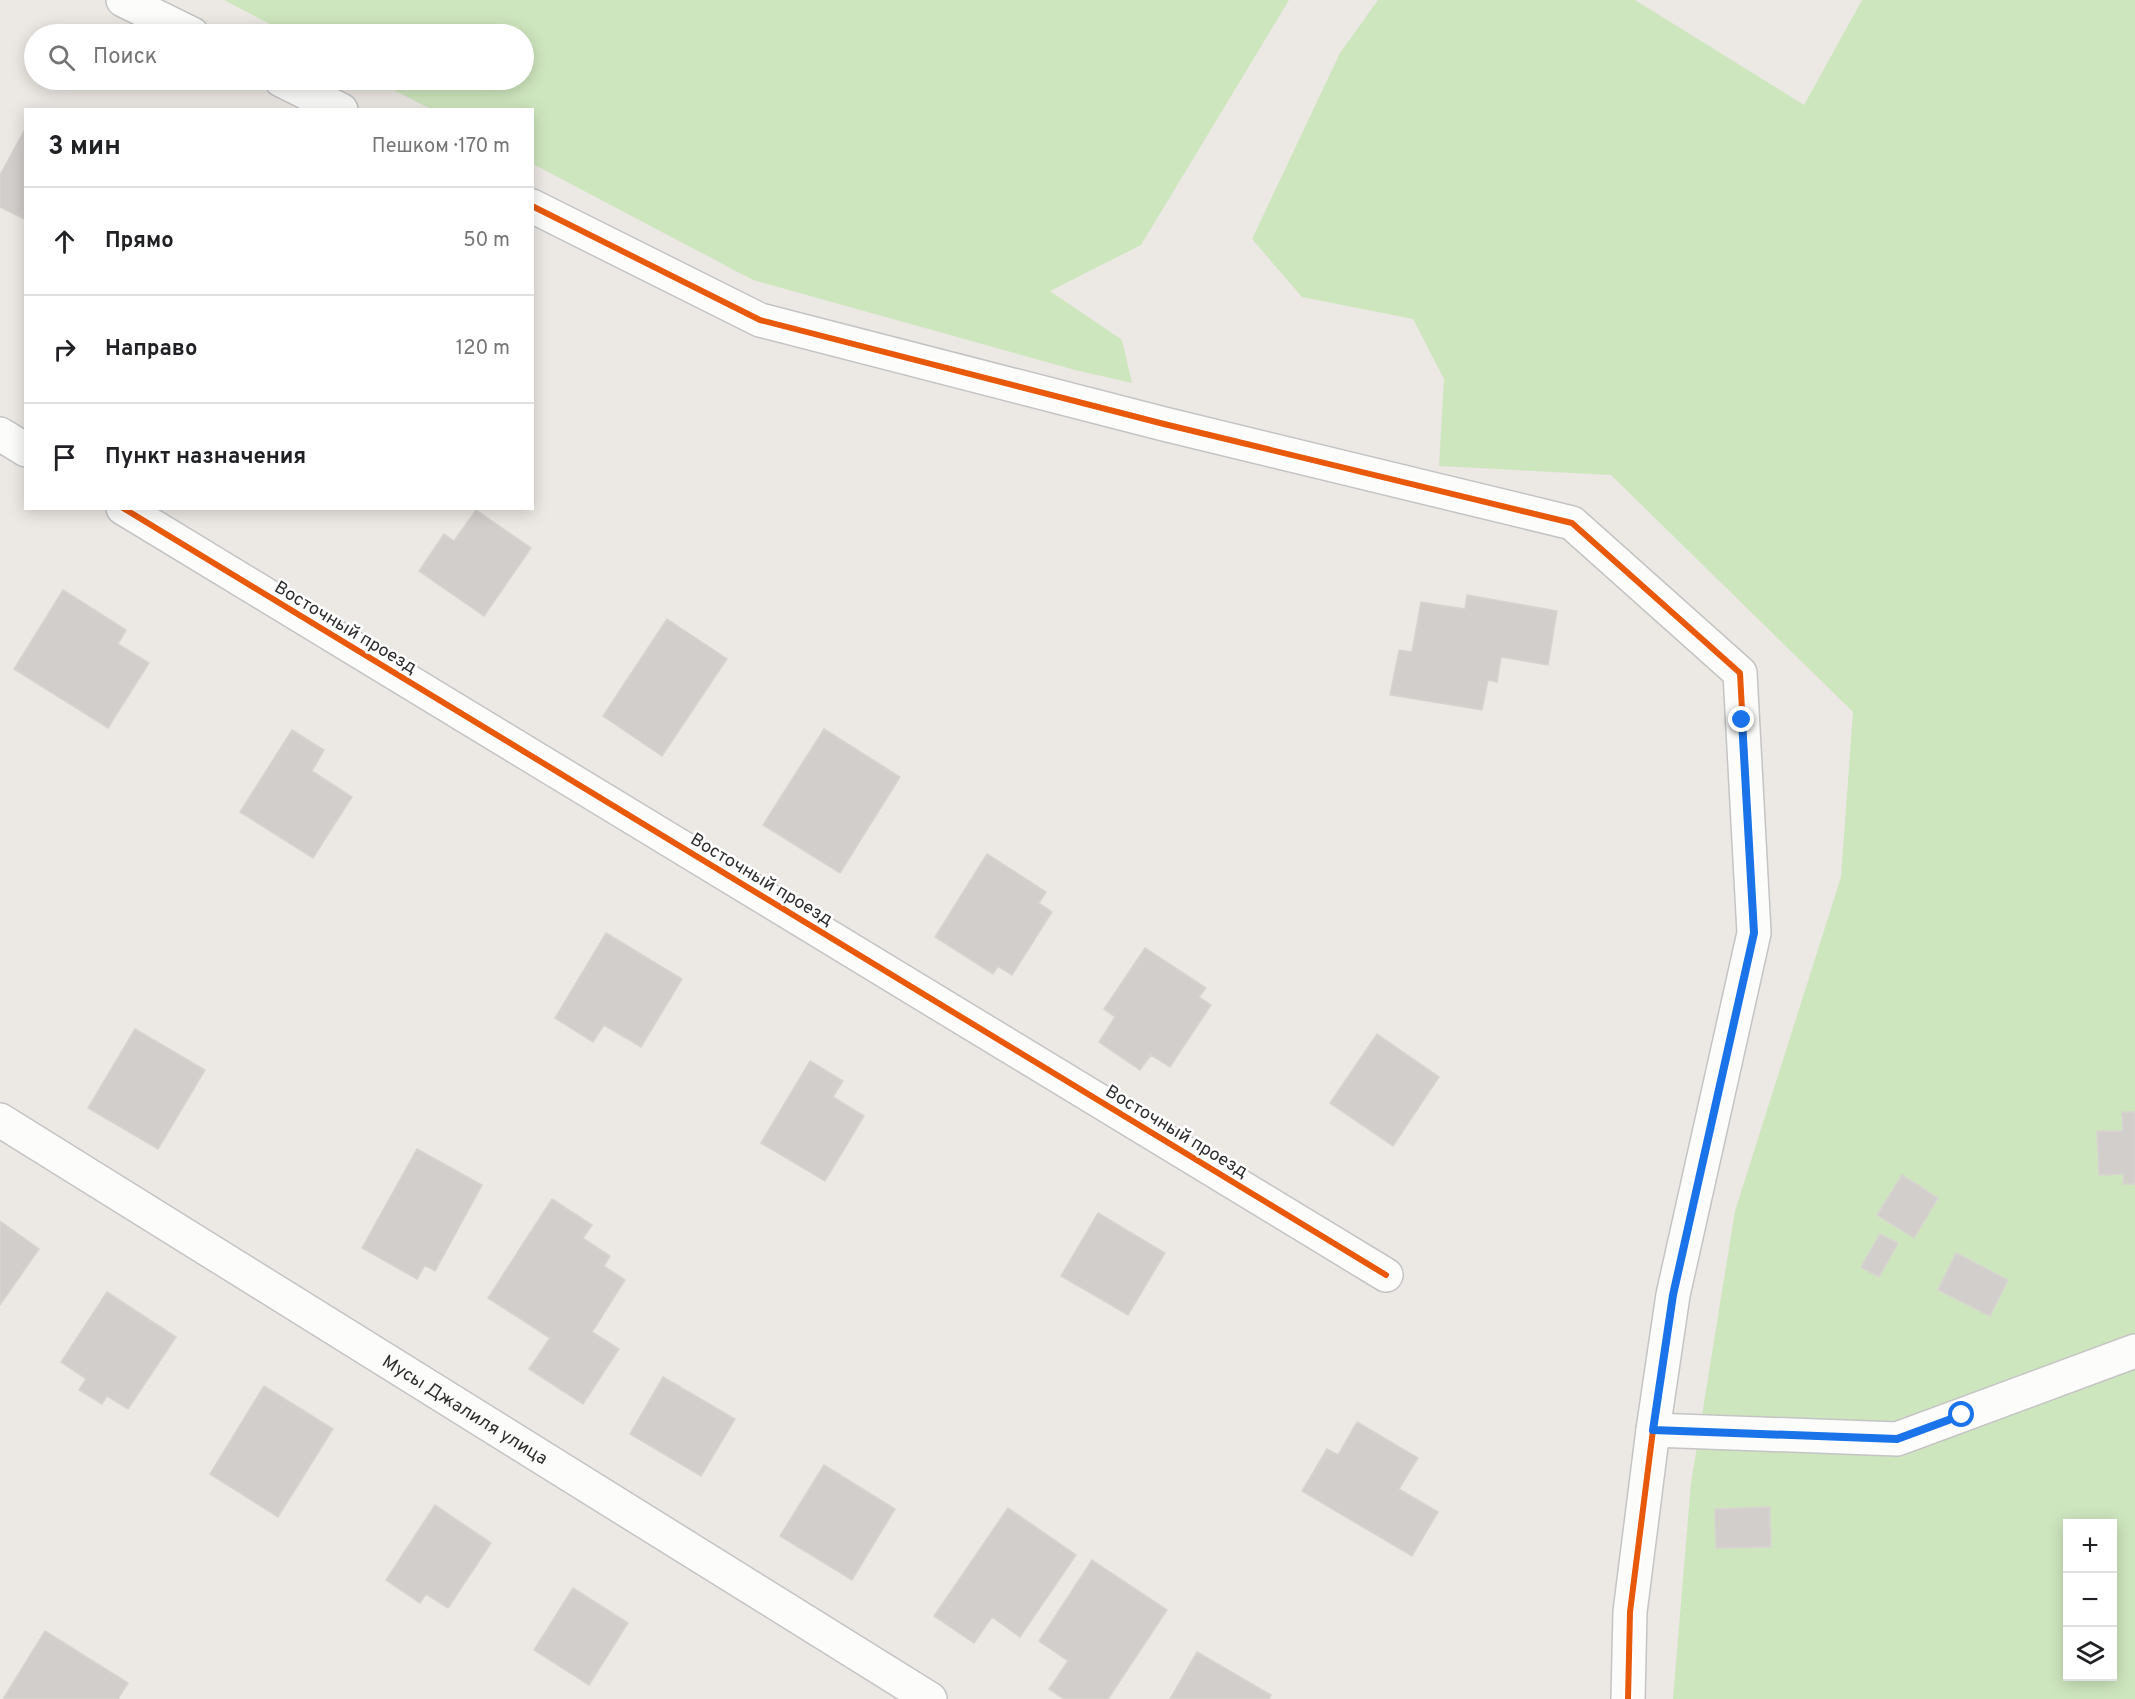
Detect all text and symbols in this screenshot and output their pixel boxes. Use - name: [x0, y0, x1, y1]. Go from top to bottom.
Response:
- search box: [24, 24, 534, 90]
- icon: search: [45, 41, 78, 74]
- text: Поиск: [93, 44, 157, 71]
- text: 3 мин: [48, 131, 121, 164]
- text: Пешком · 170 m: [372, 134, 510, 160]
- icon: ahead: [48, 225, 81, 258]
- text: Прямо: [105, 228, 174, 255]
- text: 50 m: [463, 228, 510, 254]
- icon: right: [48, 333, 81, 366]
- text: Направо: [105, 336, 197, 363]
- text: 120 m: [456, 336, 510, 362]
- icon: arrive: [48, 441, 81, 474]
- text: Пункт назначения: [105, 444, 306, 471]
- street label: Восточный проезд: [270, 577, 421, 680]
- route end: [1728, 706, 1754, 732]
- street label: Восточный проезд: [686, 829, 837, 932]
- street label: Восточный проезд: [1101, 1081, 1252, 1184]
- street label: Мусы Джалиля улица: [377, 1351, 551, 1471]
- route start: [1948, 1401, 1974, 1427]
- map controls: [2063, 1519, 2117, 1681]
- button: +: [2063, 1519, 2117, 1573]
- button: −: [2063, 1573, 2117, 1627]
- button: layers: [2063, 1627, 2117, 1681]

